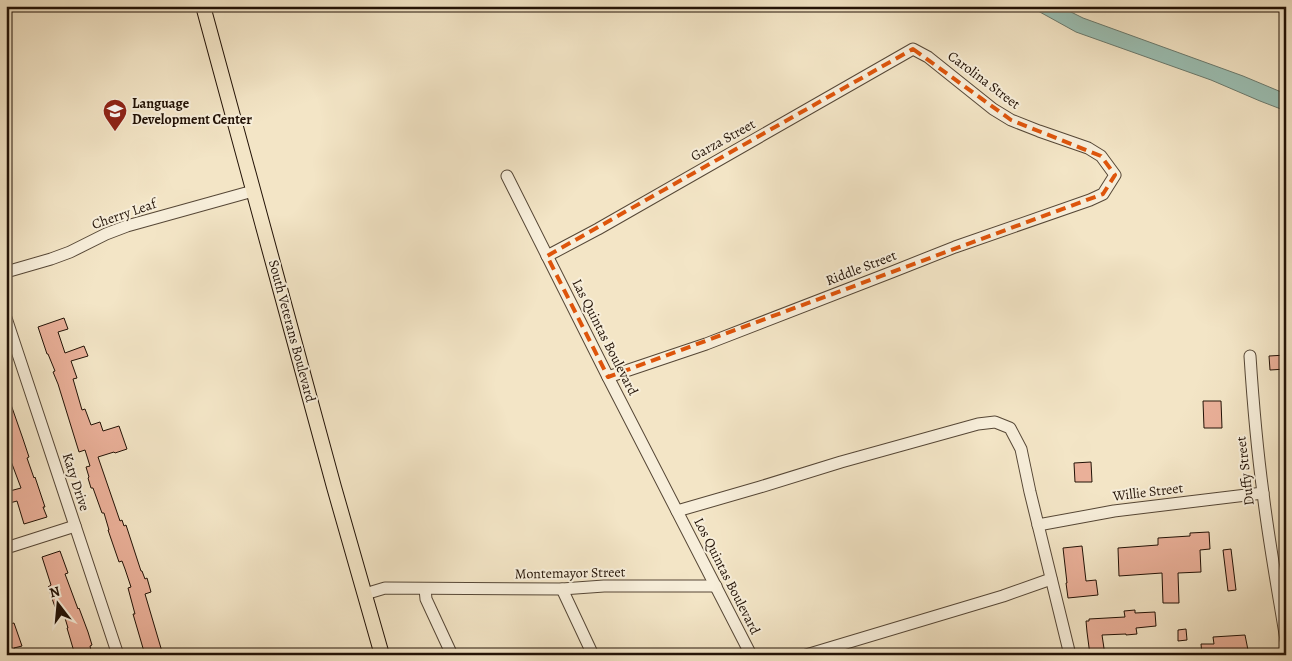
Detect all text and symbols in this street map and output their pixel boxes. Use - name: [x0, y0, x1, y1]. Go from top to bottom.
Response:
- street label: Carolina Street: [944, 46, 1024, 114]
- place label: Language Development Center: [132, 94, 252, 129]
- school or university icon: Language Development Center: [102, 98, 128, 132]
- street label: Garza Street: [687, 114, 759, 166]
- street label: Cherry Leaf: [89, 193, 161, 234]
- street label: Riddle Street: [823, 246, 899, 290]
- street label: South Veterans Boulevard: [264, 258, 320, 405]
- street label: Las Quintas Boulevard: [567, 276, 643, 399]
- street label: Duffy Street: [1231, 435, 1259, 507]
- street label: Katy Drive: [58, 450, 94, 514]
- street label: Willie Street: [1111, 478, 1185, 506]
- street label: Los Quintas Boulevard: [689, 514, 765, 638]
- street label: Montemayor Street: [515, 563, 626, 583]
- north arrow: [32, 578, 82, 628]
- text: N: [47, 581, 62, 603]

